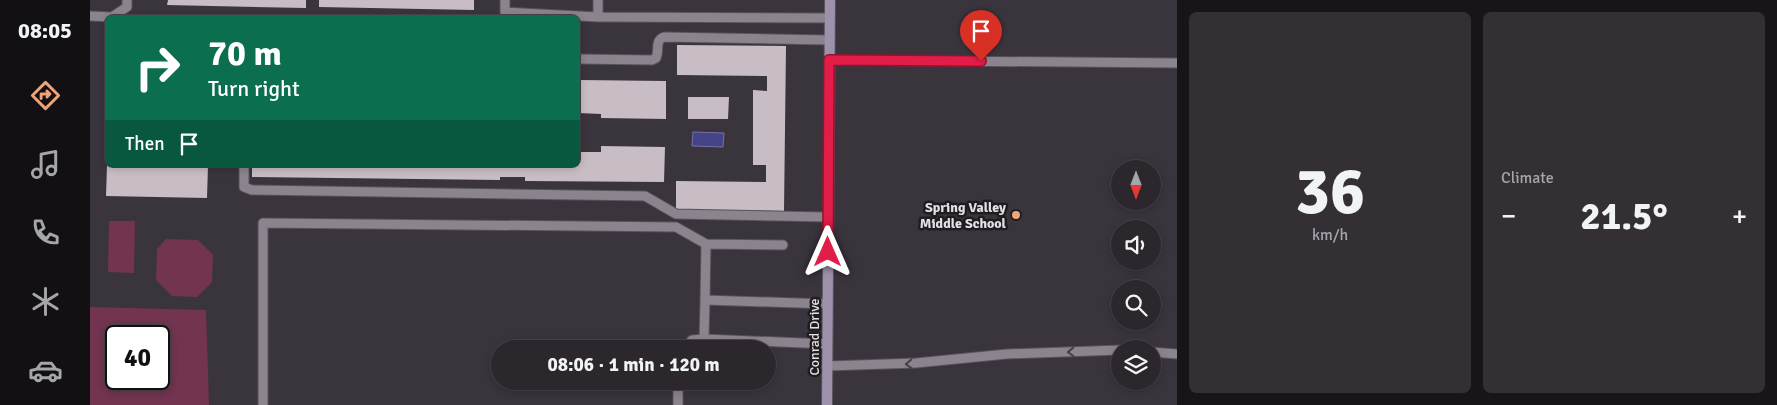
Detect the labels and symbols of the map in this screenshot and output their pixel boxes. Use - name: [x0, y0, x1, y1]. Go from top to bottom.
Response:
- pin: [960, 10, 1002, 61]
- north arrow: [1111, 160, 1161, 210]
- place label: Spring Valley Middle School: [920, 199, 1007, 232]
- marker: Spring Valley Middle School: [1010, 209, 1022, 221]
- position arrow: [801, 225, 853, 277]
- street label: Conrad Drive: [806, 298, 823, 376]
- speed limit sign: 40: [105, 325, 170, 390]
- one-way arrow: [1067, 347, 1075, 357]
- one-way arrow: [905, 358, 913, 369]

